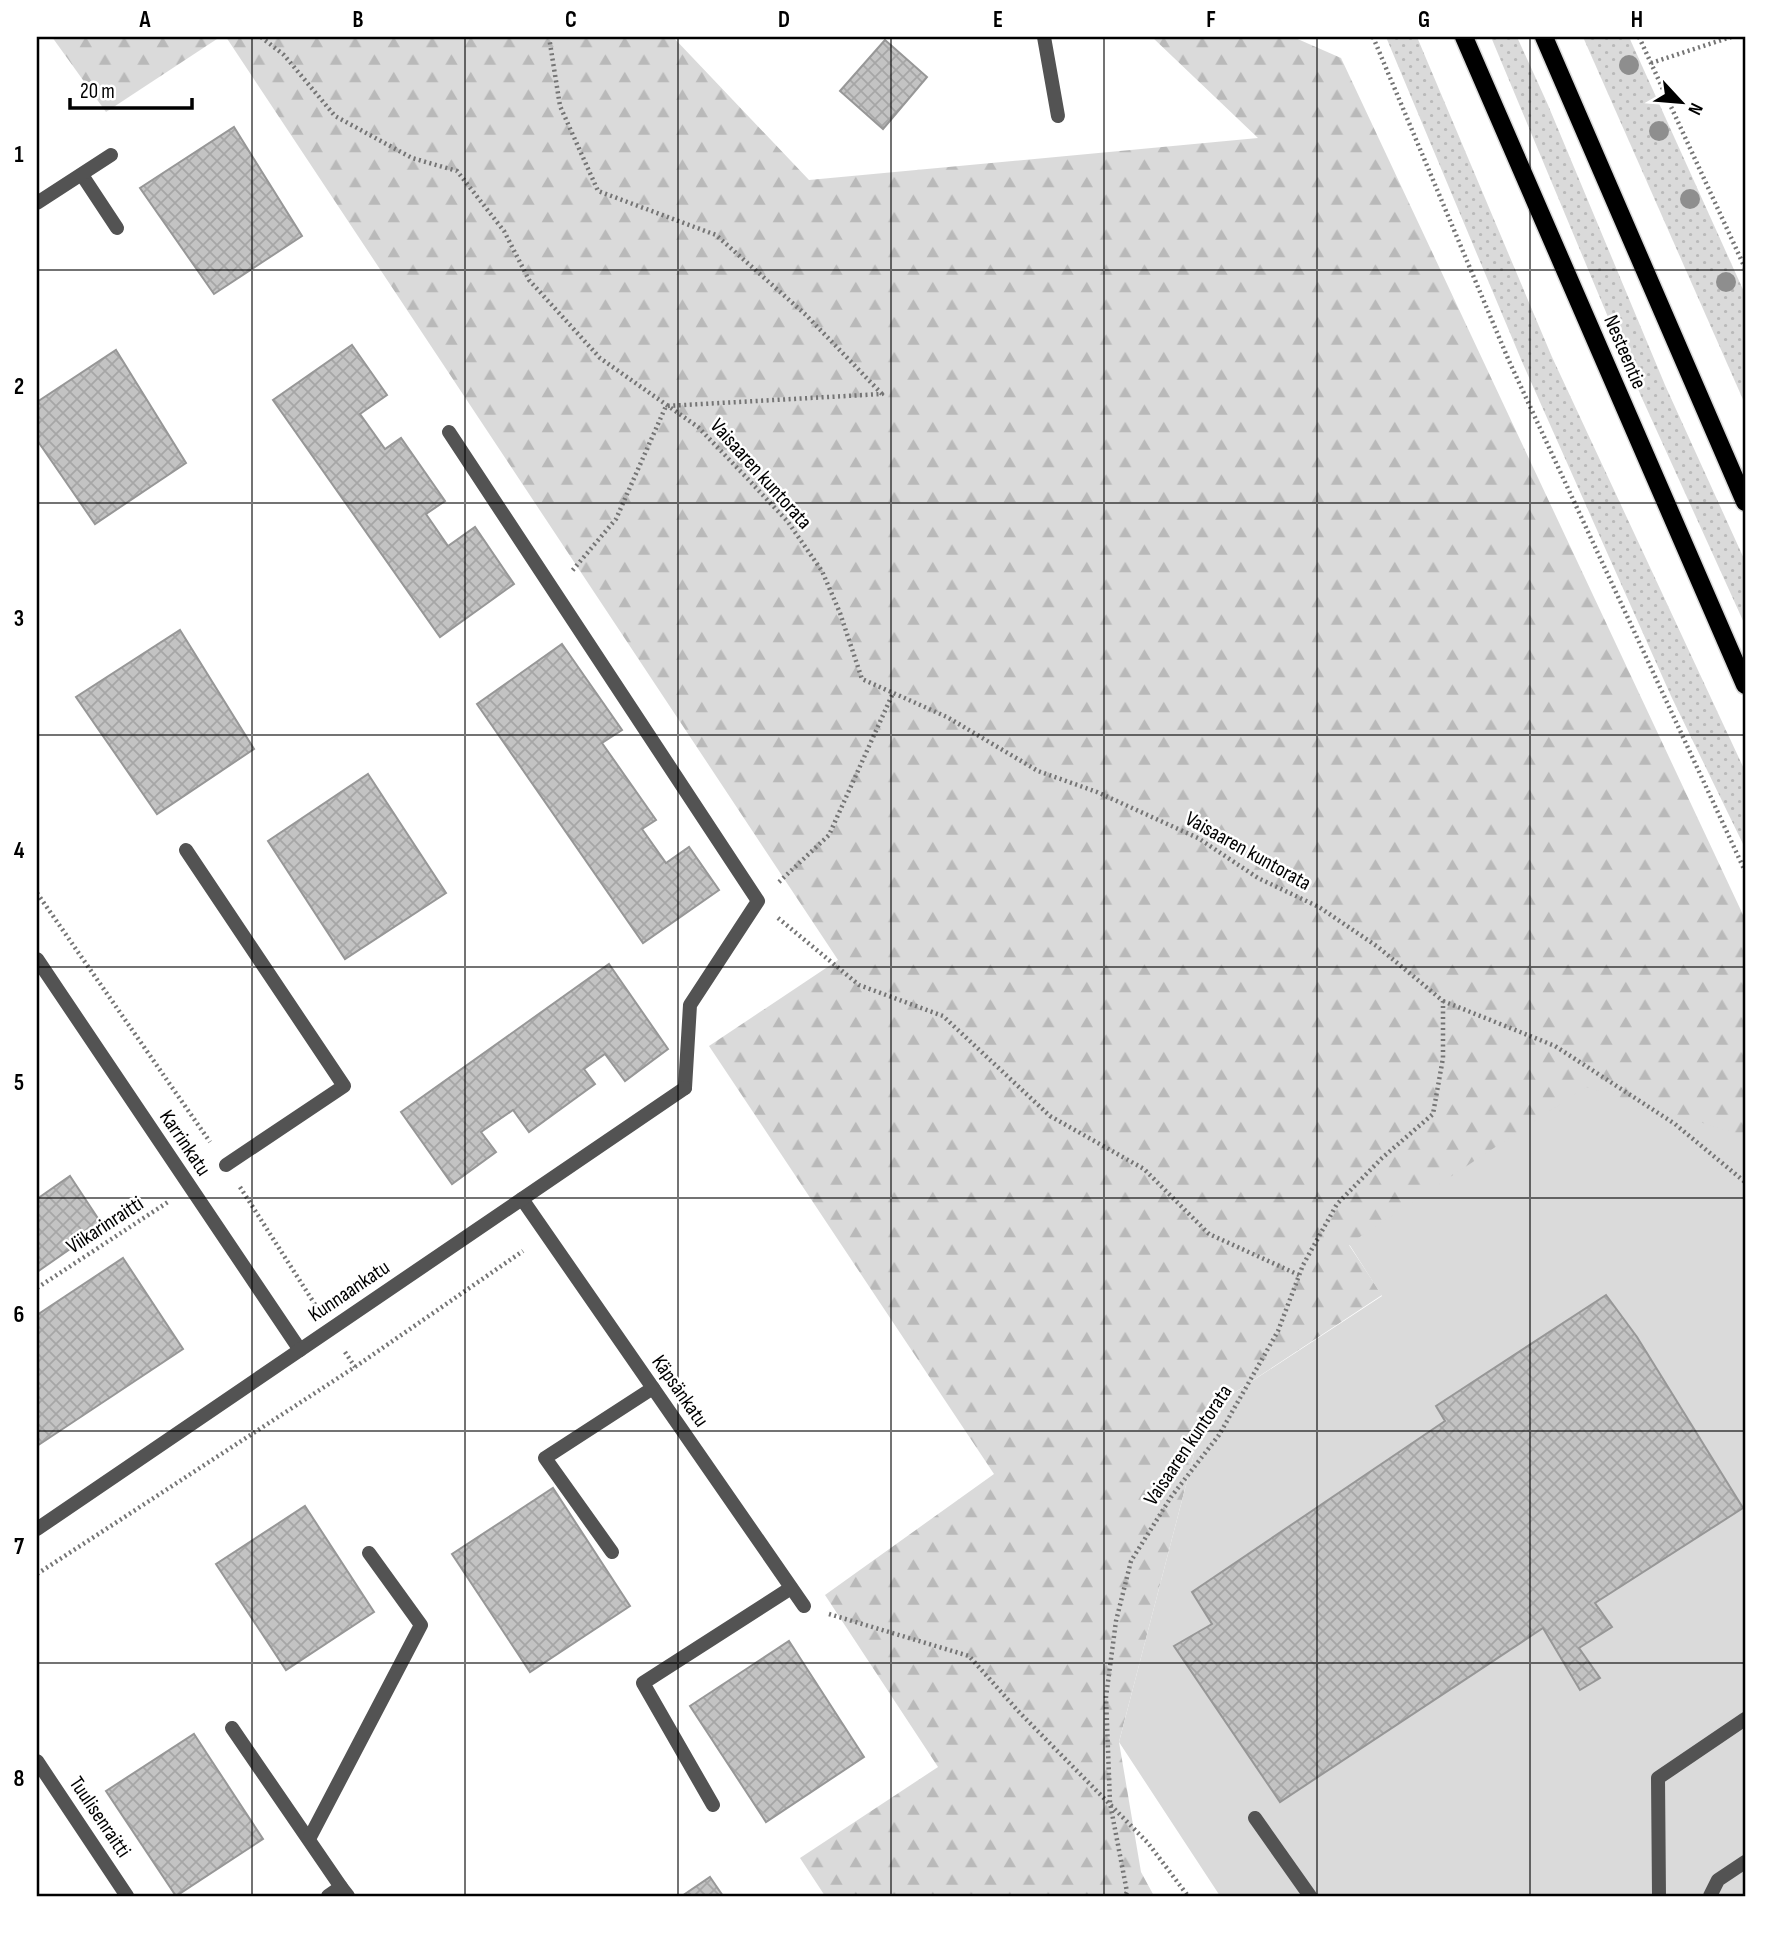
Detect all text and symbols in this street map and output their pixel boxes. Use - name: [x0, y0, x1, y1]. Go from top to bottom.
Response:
- text: A: [139, 6, 152, 34]
- text: B: [353, 6, 364, 34]
- text: C: [565, 6, 577, 34]
- text: D: [778, 6, 790, 34]
- text: E: [993, 6, 1003, 34]
- text: F: [1206, 6, 1216, 34]
- text: G: [1418, 6, 1430, 34]
- text: H: [1631, 6, 1643, 34]
- scale bar: [70, 66, 192, 110]
- north arrow: [1646, 66, 1716, 136]
- text: 20 m: [80, 79, 115, 104]
- text: N: [1682, 99, 1707, 118]
- text: 1: [14, 141, 24, 169]
- street label: Nesteentie: [1598, 311, 1652, 393]
- text: 2: [14, 373, 24, 401]
- street label: Vaisaaren kuntorata: [705, 414, 817, 534]
- text: 3: [14, 605, 24, 633]
- street label: Vaisaaren kuntorata: [1181, 806, 1315, 896]
- text: 4: [14, 837, 25, 865]
- text: 5: [14, 1069, 24, 1097]
- street label: Karrinkatu: [154, 1105, 216, 1181]
- street label: Viikarinraitti: [62, 1191, 148, 1259]
- street label: Kunnaankatu: [304, 1255, 394, 1327]
- text: 6: [14, 1301, 24, 1329]
- street label: Käpsänkatu: [646, 1350, 714, 1432]
- street label: Vaisaaren kuntorata: [1139, 1380, 1237, 1510]
- text: 7: [14, 1533, 24, 1561]
- text: 8: [14, 1765, 25, 1793]
- street label: Tuulisenraitti: [64, 1772, 136, 1862]

